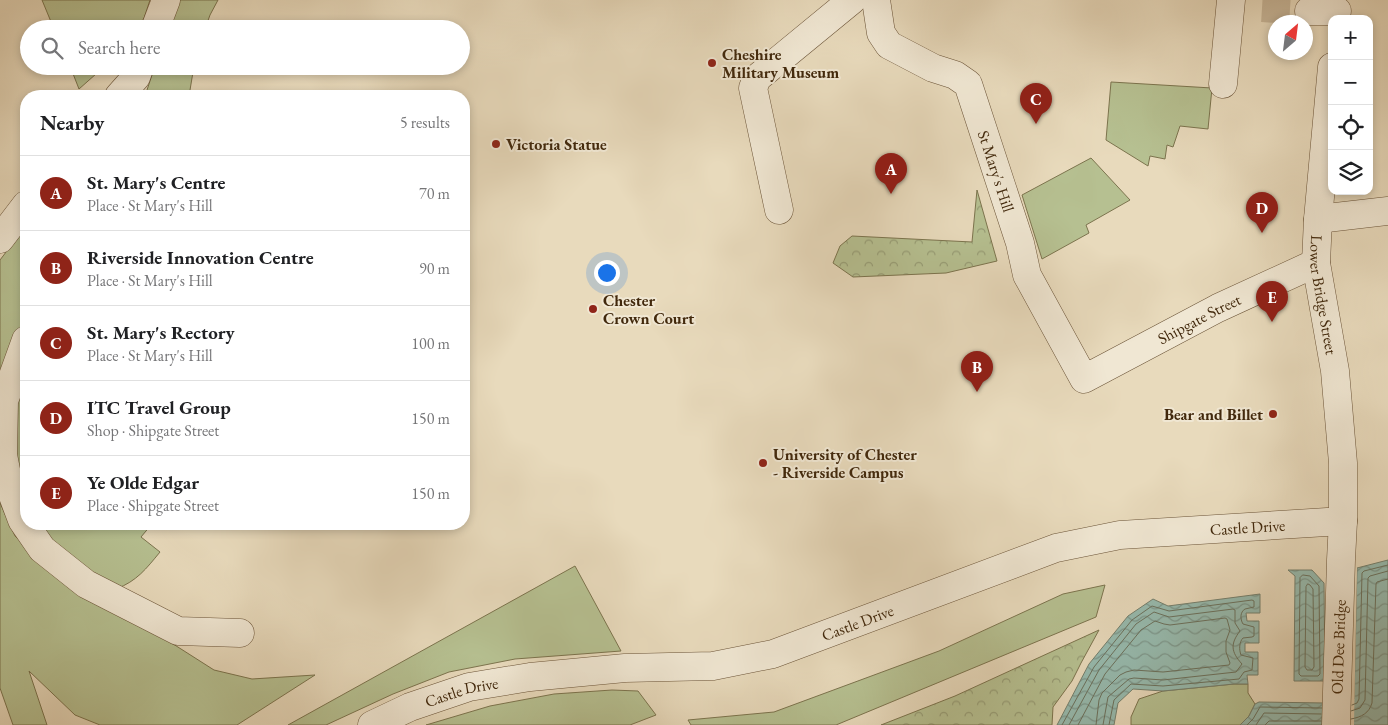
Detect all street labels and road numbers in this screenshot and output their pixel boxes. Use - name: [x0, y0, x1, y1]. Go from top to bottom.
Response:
- street label: St Mary's Hill: [973, 128, 1019, 215]
- street label: Lower Bridge Street: [1305, 234, 1342, 356]
- street label: Shipgate Street: [1154, 289, 1244, 349]
- street label: Castle Drive: [1209, 515, 1286, 540]
- street label: Old Dee Bridge: [1326, 599, 1351, 695]
- street label: Castle Drive: [819, 600, 897, 646]
- street label: Castle Drive: [422, 672, 500, 712]

